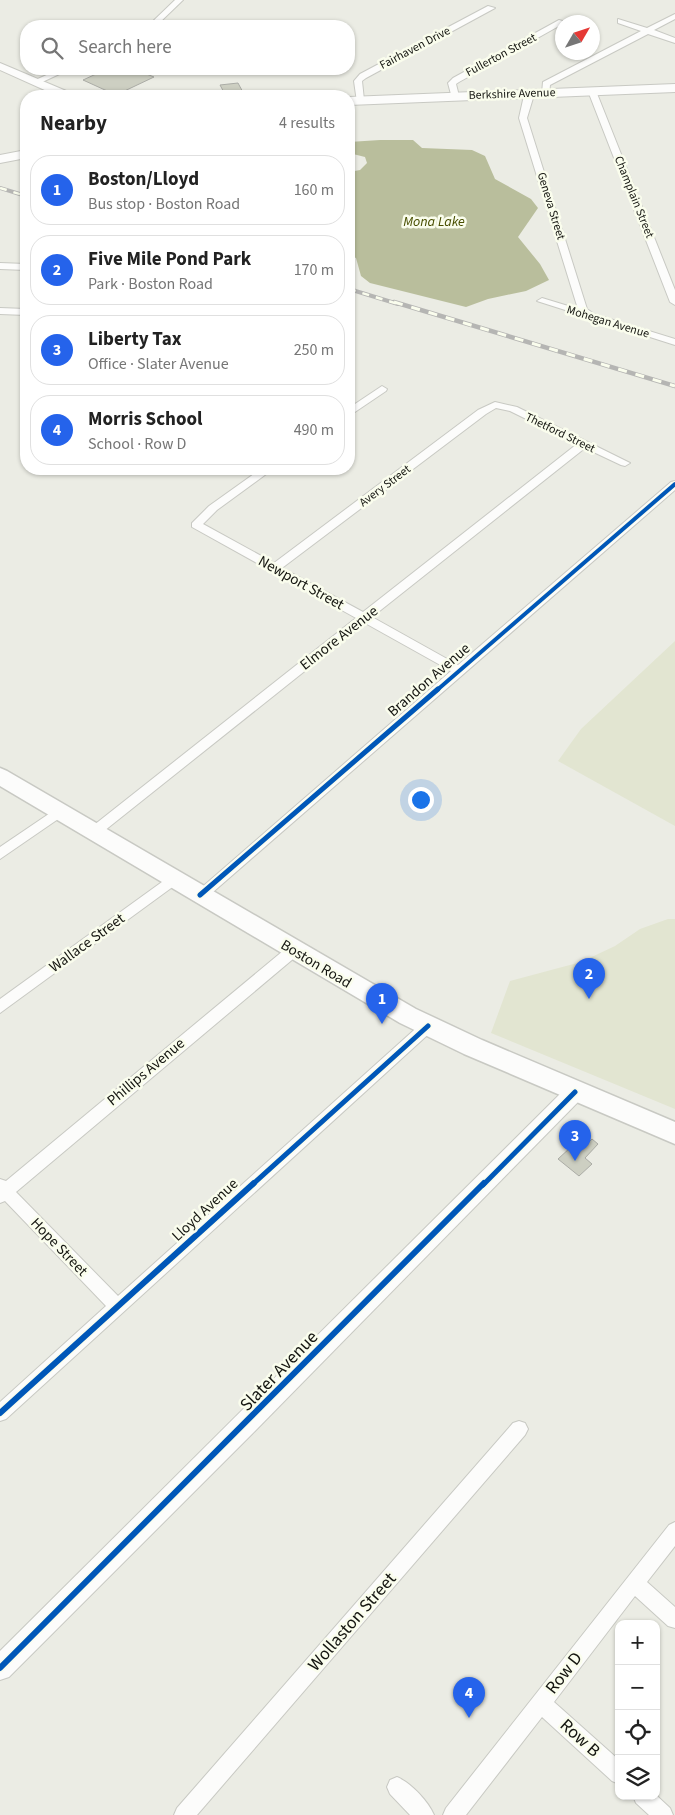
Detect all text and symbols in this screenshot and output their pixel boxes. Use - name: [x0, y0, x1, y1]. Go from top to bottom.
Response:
- north arrow: [555, 15, 600, 60]
- search box: [20, 20, 355, 75]
- street label: Fairhaven Drive: [377, 22, 453, 74]
- street label: Fullerton Street: [463, 29, 539, 81]
- icon: search: [38, 34, 66, 62]
- text: Search here: [78, 34, 172, 61]
- street label: Berkshire Avenue: [468, 84, 556, 104]
- text: Nearby: [40, 108, 107, 138]
- text: 4 results: [279, 112, 335, 134]
- street label: Champlain Street: [610, 153, 658, 241]
- text: Boston/Lloyd: [88, 166, 199, 193]
- street label: Geneva Street: [533, 170, 569, 242]
- text: 1: [53, 179, 61, 201]
- text: 160 m: [294, 179, 334, 201]
- text: Bus stop · Boston Road: [88, 193, 240, 215]
- water label: Mona Lake: [403, 212, 465, 232]
- text: Five Mile Pond Park: [88, 246, 251, 273]
- text: 2: [53, 259, 61, 281]
- text: 170 m: [294, 259, 334, 281]
- text: Park · Boston Road: [88, 273, 213, 295]
- street label: Mohegan Avenue: [565, 301, 651, 343]
- text: Liberty Tax: [88, 326, 182, 353]
- text: 3: [53, 339, 61, 361]
- text: 250 m: [294, 339, 334, 361]
- text: Office · Slater Avenue: [88, 353, 229, 375]
- text: Morris School: [88, 406, 202, 433]
- street label: Thetford Street: [522, 409, 598, 457]
- text: 4: [53, 419, 61, 441]
- text: 490 m: [294, 419, 334, 441]
- text: School · Row D: [88, 433, 186, 455]
- street label: Avery Street: [356, 461, 414, 511]
- street label: Newport Street: [254, 551, 348, 615]
- street label: Elmore Avenue: [295, 601, 383, 675]
- street label: Brandon Avenue: [383, 638, 475, 722]
- your location: [408, 787, 434, 813]
- street label: Wallace Street: [45, 908, 129, 978]
- street label: Boston Road: [277, 935, 355, 993]
- pin: 2: [573, 958, 605, 999]
- pin: 1: [366, 983, 398, 1024]
- street label: Phillips Avenue: [103, 1033, 189, 1111]
- pin: 3: [559, 1120, 591, 1161]
- street label: Lloyd Avenue: [167, 1174, 243, 1246]
- street label: Hope Street: [26, 1213, 92, 1281]
- street label: Slater Avenue: [234, 1325, 324, 1417]
- street label: Wollaston Street: [302, 1567, 402, 1677]
- map controls: [615, 1620, 660, 1800]
- button: +: [615, 1620, 660, 1665]
- street label: Row D: [540, 1647, 588, 1699]
- button: −: [615, 1665, 660, 1710]
- pin: 4: [453, 1677, 485, 1718]
- button: locate: [615, 1710, 660, 1755]
- street label: Row B: [554, 1713, 606, 1763]
- button: layers: [615, 1755, 660, 1800]

